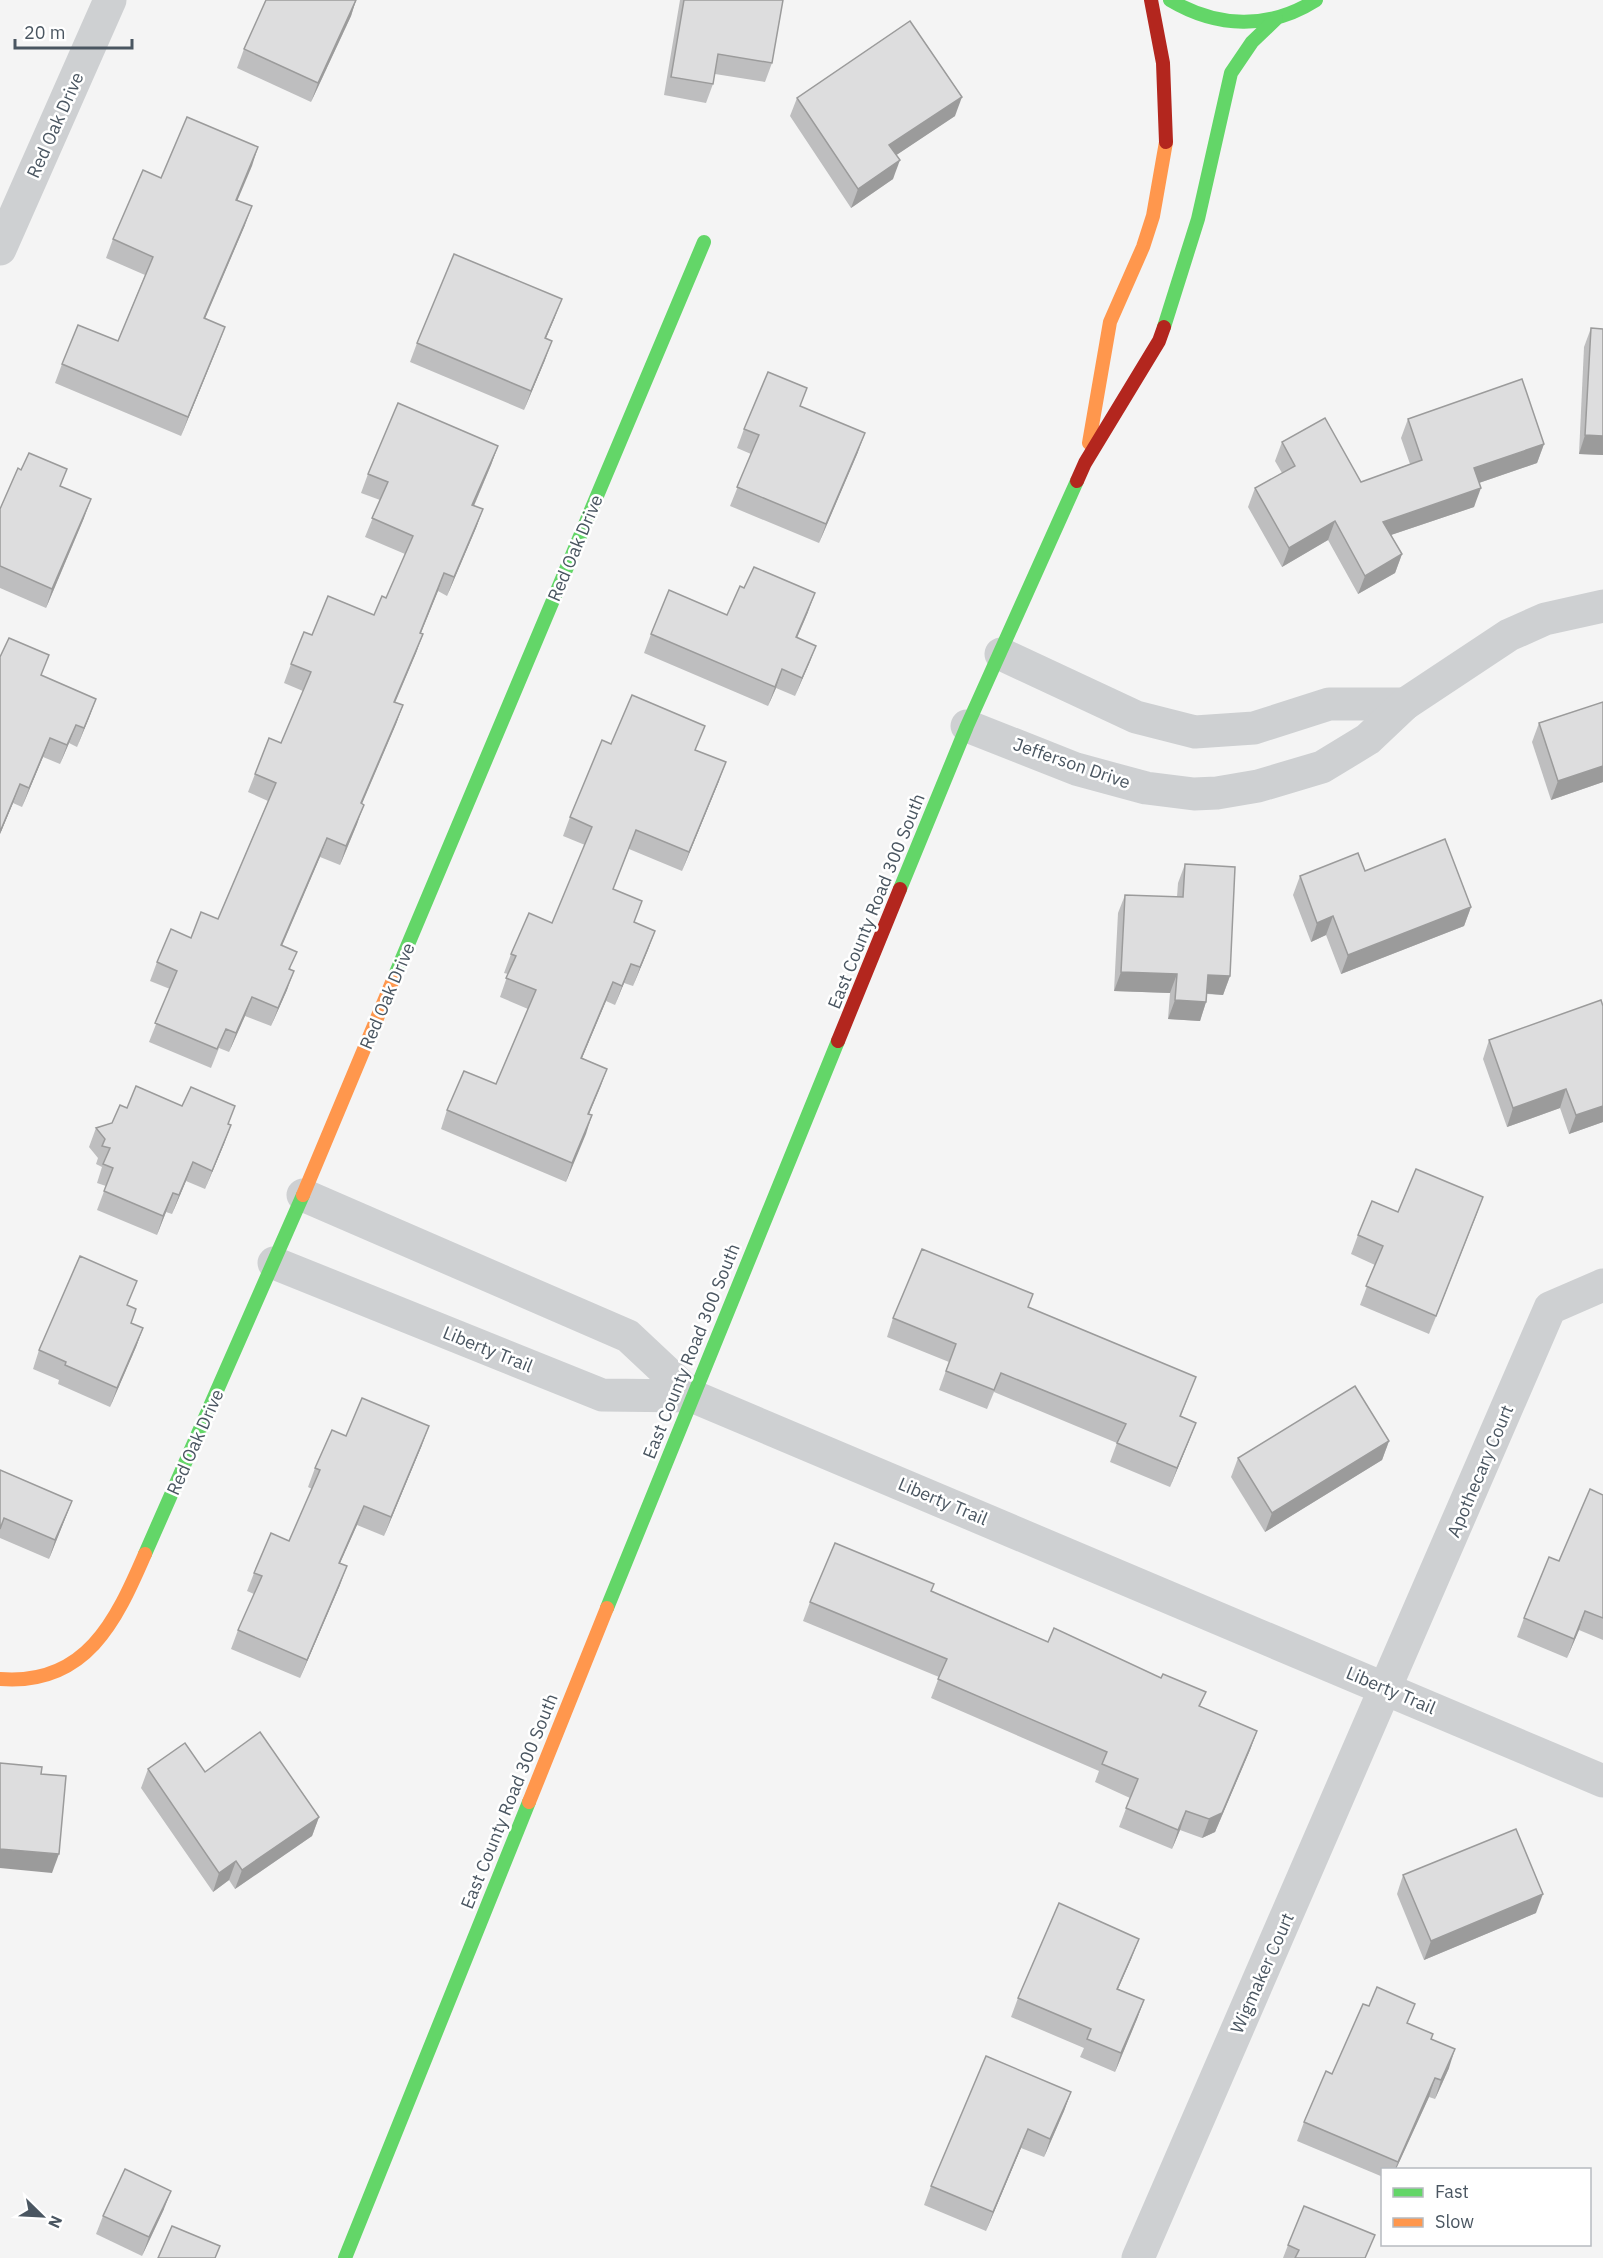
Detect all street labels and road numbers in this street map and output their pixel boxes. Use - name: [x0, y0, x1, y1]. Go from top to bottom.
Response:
- street label: Red Oak Drive: [21, 68, 89, 182]
- street label: Red Oak Drive: [542, 491, 608, 605]
- street label: Jefferson Drive: [1010, 732, 1134, 794]
- street label: East County Road 300 South: [822, 790, 930, 1012]
- street label: Red Oak Drive: [354, 939, 420, 1053]
- street label: East County Road 300 South: [637, 1240, 745, 1462]
- street label: Liberty Trail: [440, 1321, 536, 1378]
- street label: Red Oak Drive: [161, 1385, 229, 1499]
- street label: Apothecary Court: [1442, 1401, 1518, 1541]
- street label: Liberty Trail: [895, 1472, 991, 1530]
- street label: Liberty Trail: [1343, 1661, 1439, 1719]
- street label: East County Road 300 South: [455, 1690, 563, 1912]
- street label: Wigmaker Court: [1225, 1909, 1299, 2037]

